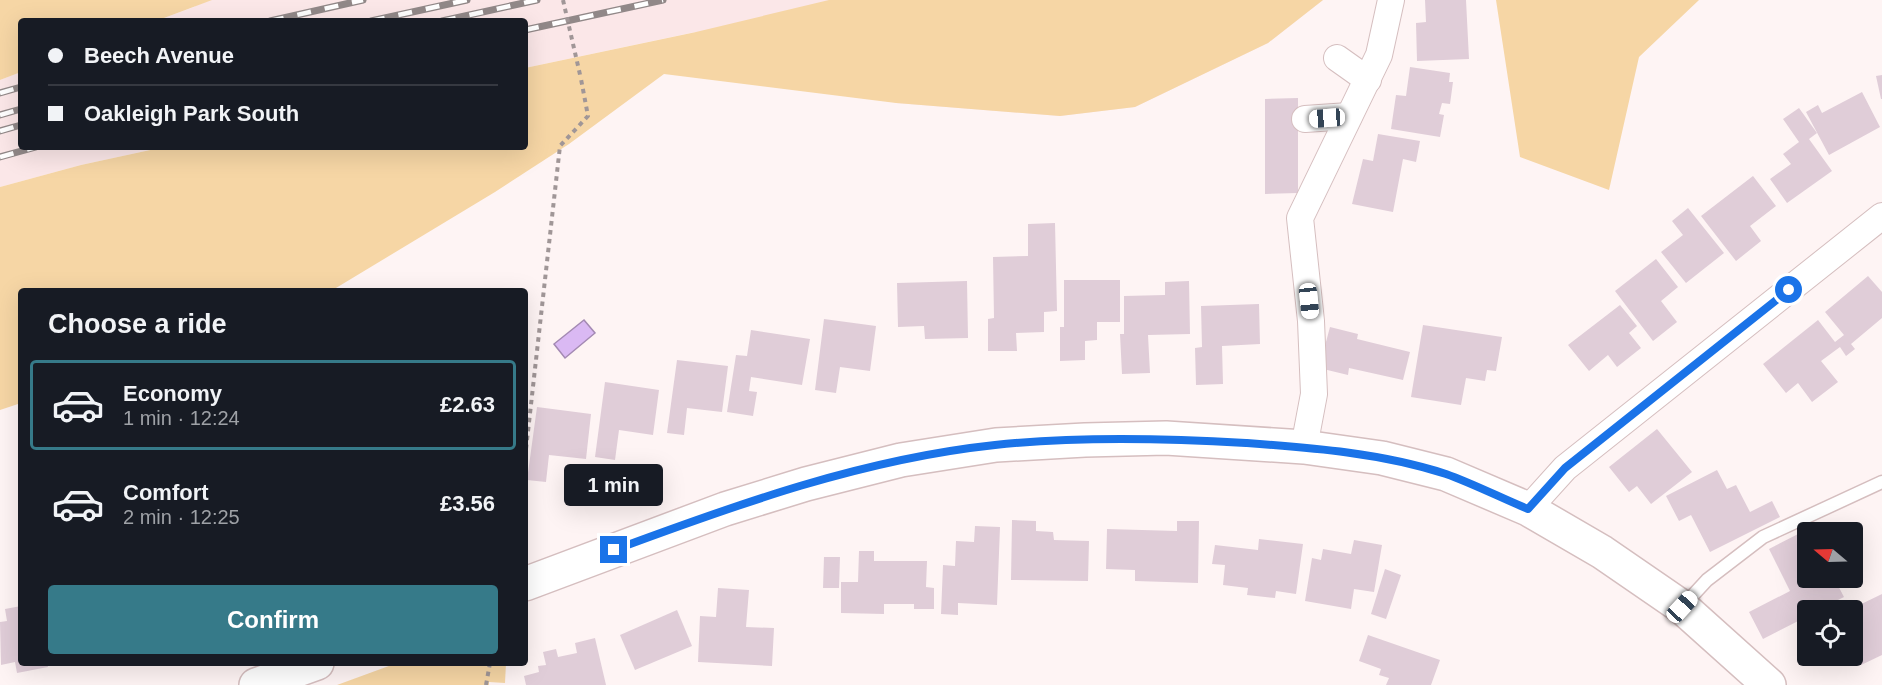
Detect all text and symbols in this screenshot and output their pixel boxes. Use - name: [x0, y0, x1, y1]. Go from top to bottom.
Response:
- text: Beech Avenue: [84, 43, 234, 68]
- text: Oakleigh Park South: [84, 101, 299, 126]
- car: [1308, 108, 1346, 128]
- route start: [1775, 276, 1802, 303]
- car: [1298, 282, 1320, 320]
- text: Choose a ride: [48, 309, 227, 339]
- icon: car: [51, 378, 105, 432]
- text: Economy: [123, 381, 222, 406]
- text: £2.63: [440, 392, 495, 417]
- text: 1 min · 12:24: [123, 407, 240, 429]
- callout: 1 min: [564, 463, 664, 505]
- text: 1 min: [587, 474, 640, 496]
- icon: car: [51, 477, 105, 531]
- text: Comfort: [123, 480, 209, 505]
- text: £3.56: [440, 491, 495, 516]
- text: 2 min · 12:25: [123, 506, 240, 528]
- north arrow: [1797, 522, 1863, 588]
- map controls: [1797, 522, 1863, 666]
- route end: [600, 536, 627, 563]
- button: Confirm: [48, 585, 498, 654]
- car: [1663, 588, 1701, 626]
- button: locate: [1797, 600, 1863, 666]

